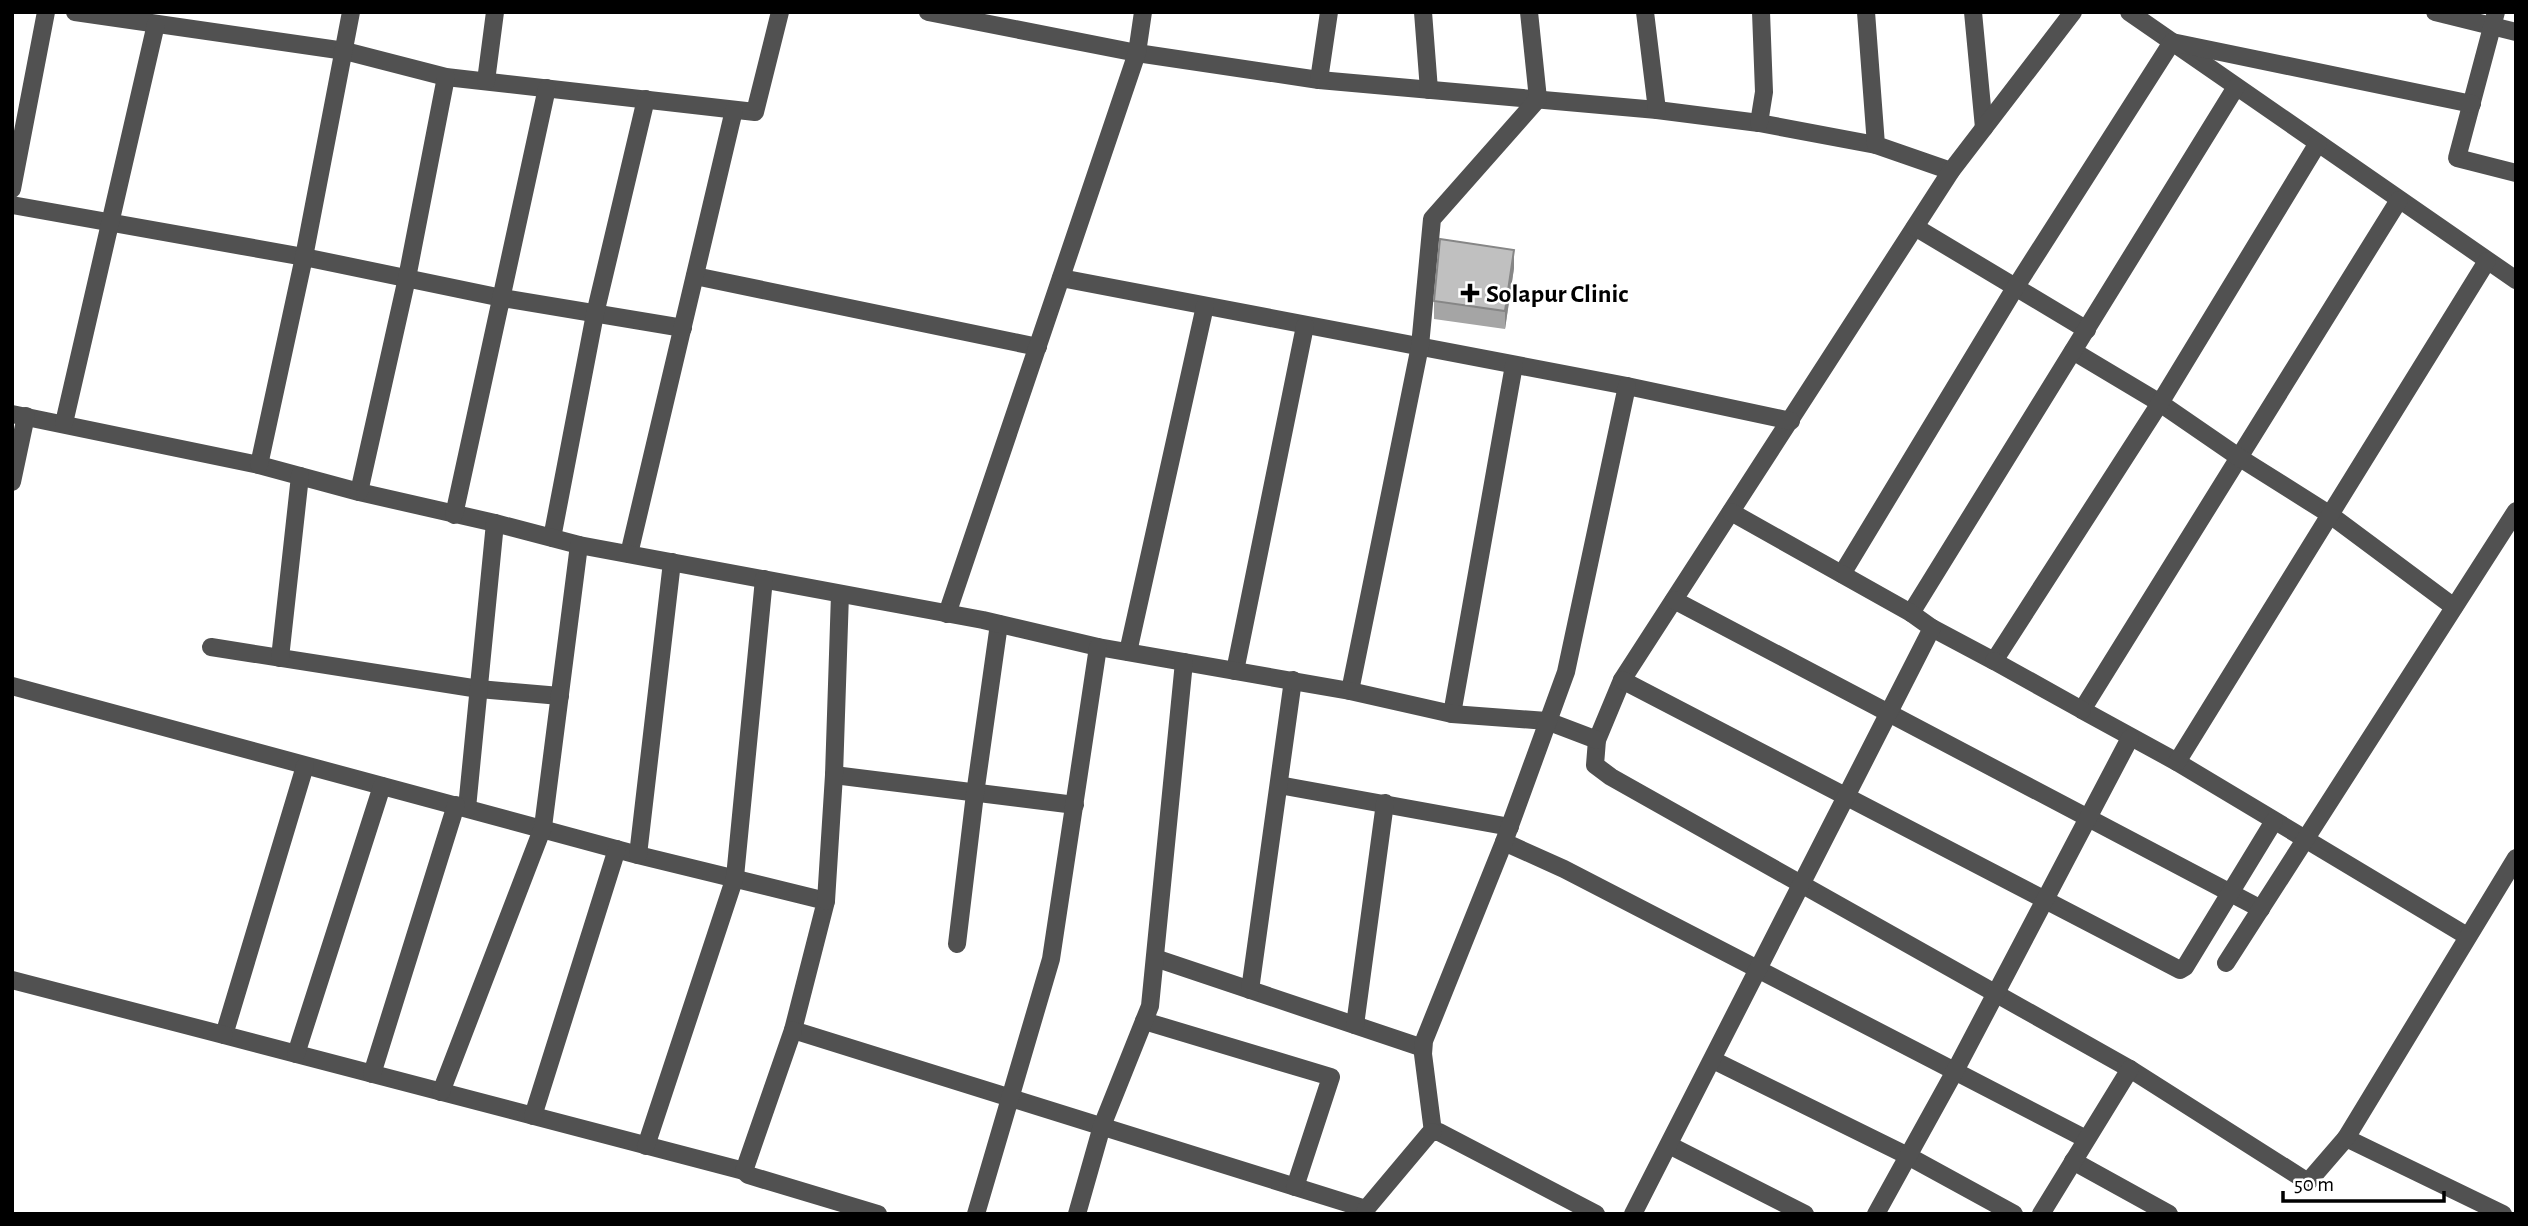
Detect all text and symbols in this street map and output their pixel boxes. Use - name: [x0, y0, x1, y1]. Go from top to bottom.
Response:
- place label: Solapur Clinic: [1486, 281, 1628, 307]
- marker: Solapur Clinic: [1460, 283, 1480, 303]
- scale bar: [2283, 1160, 2444, 1204]
- text: 50 m: [2294, 1174, 2334, 1195]

